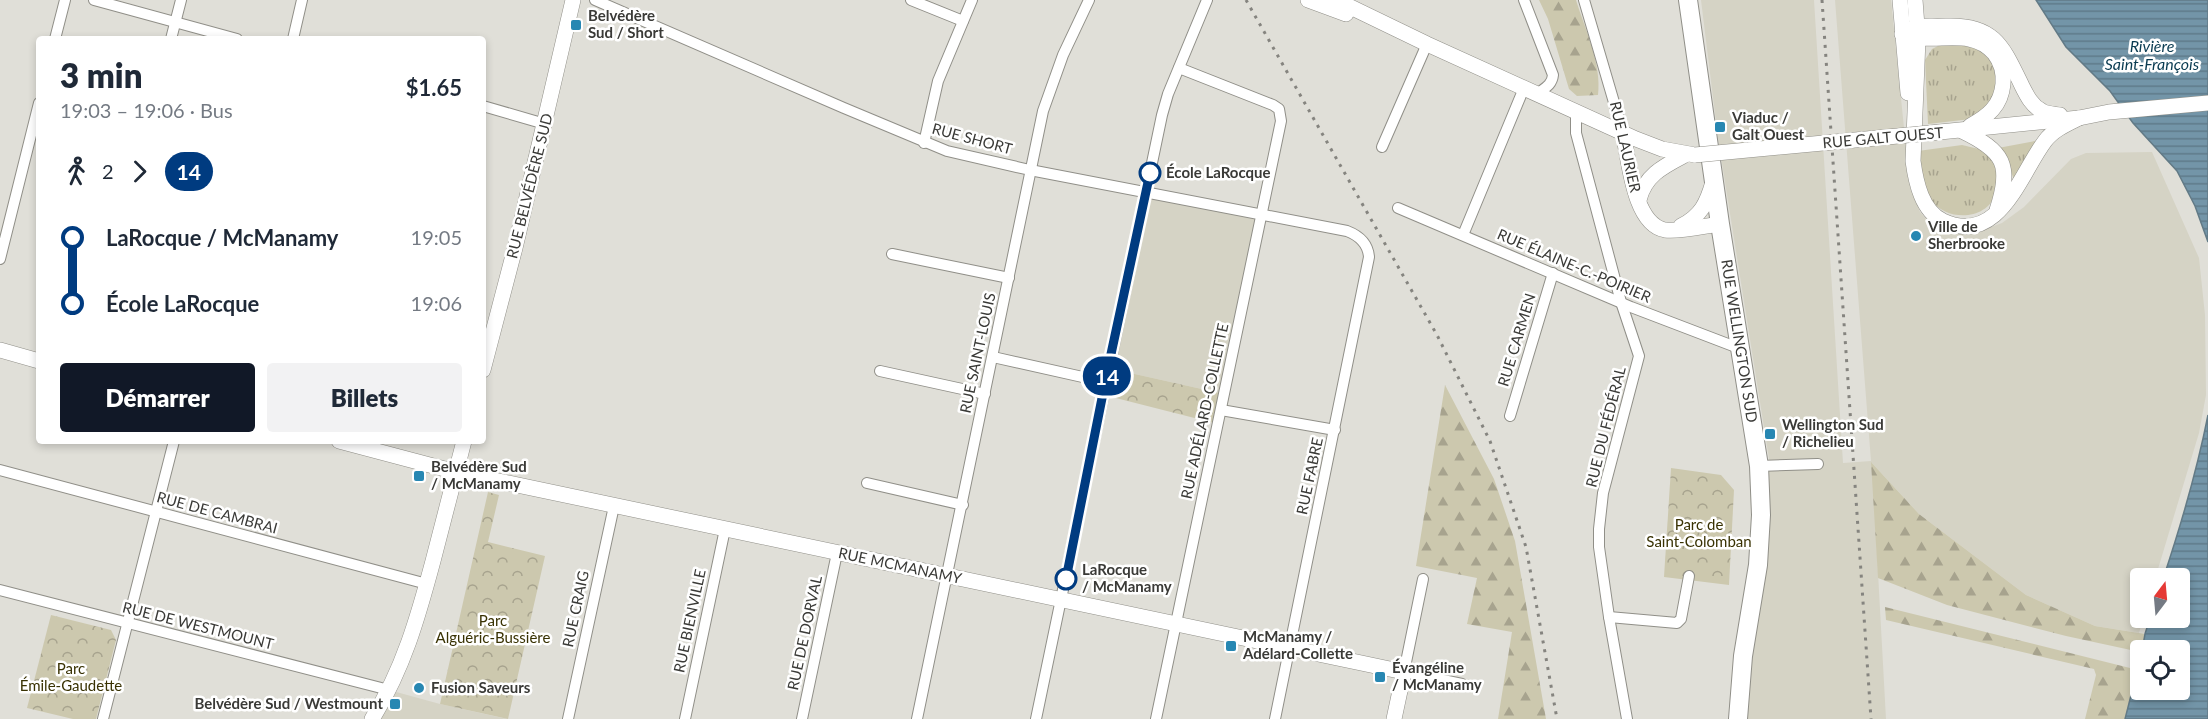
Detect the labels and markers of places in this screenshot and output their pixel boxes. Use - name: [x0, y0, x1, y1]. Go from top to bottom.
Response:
- place label: Belvédère Sud / Short: [588, 6, 664, 41]
- marker: Belvédère Sud / Short: [569, 18, 583, 32]
- place label: Viaduc / Galt Ouest: [1731, 108, 1805, 143]
- marker: Viaduc / Galt Ouest: [1713, 120, 1727, 134]
- marker: École LaRocque: [1139, 162, 1161, 184]
- place label: École LaRocque: [1166, 163, 1271, 181]
- place label: Ville de Sherbrooke: [1927, 217, 2005, 252]
- marker: Ville de Sherbrooke: [1909, 229, 1923, 243]
- place label: Wellington Sud / Richelieu: [1782, 415, 1884, 450]
- marker: Wellington Sud / Richelieu: [1763, 427, 1777, 441]
- place label: Belvédère Sud / McManamy: [431, 457, 527, 492]
- marker: Belvédère Sud / McManamy: [412, 469, 426, 483]
- place label: LaRocque / McManamy: [1082, 560, 1172, 595]
- marker: LaRocque / McManamy: [1055, 568, 1077, 590]
- place label: McManamy / Adélard-Collette: [1242, 627, 1353, 662]
- marker: McManamy / Adélard-Collette: [1224, 639, 1238, 653]
- place label: Évangéline / McManamy: [1392, 658, 1482, 693]
- marker: Évangéline / McManamy: [1373, 670, 1387, 684]
- place label: Fusion Saveurs: [431, 678, 531, 696]
- marker: Fusion Saveurs: [412, 681, 426, 695]
- place label: Belvédère Sud / Westmount: [194, 694, 383, 712]
- marker: Belvédère Sud / Westmount: [388, 697, 402, 711]

